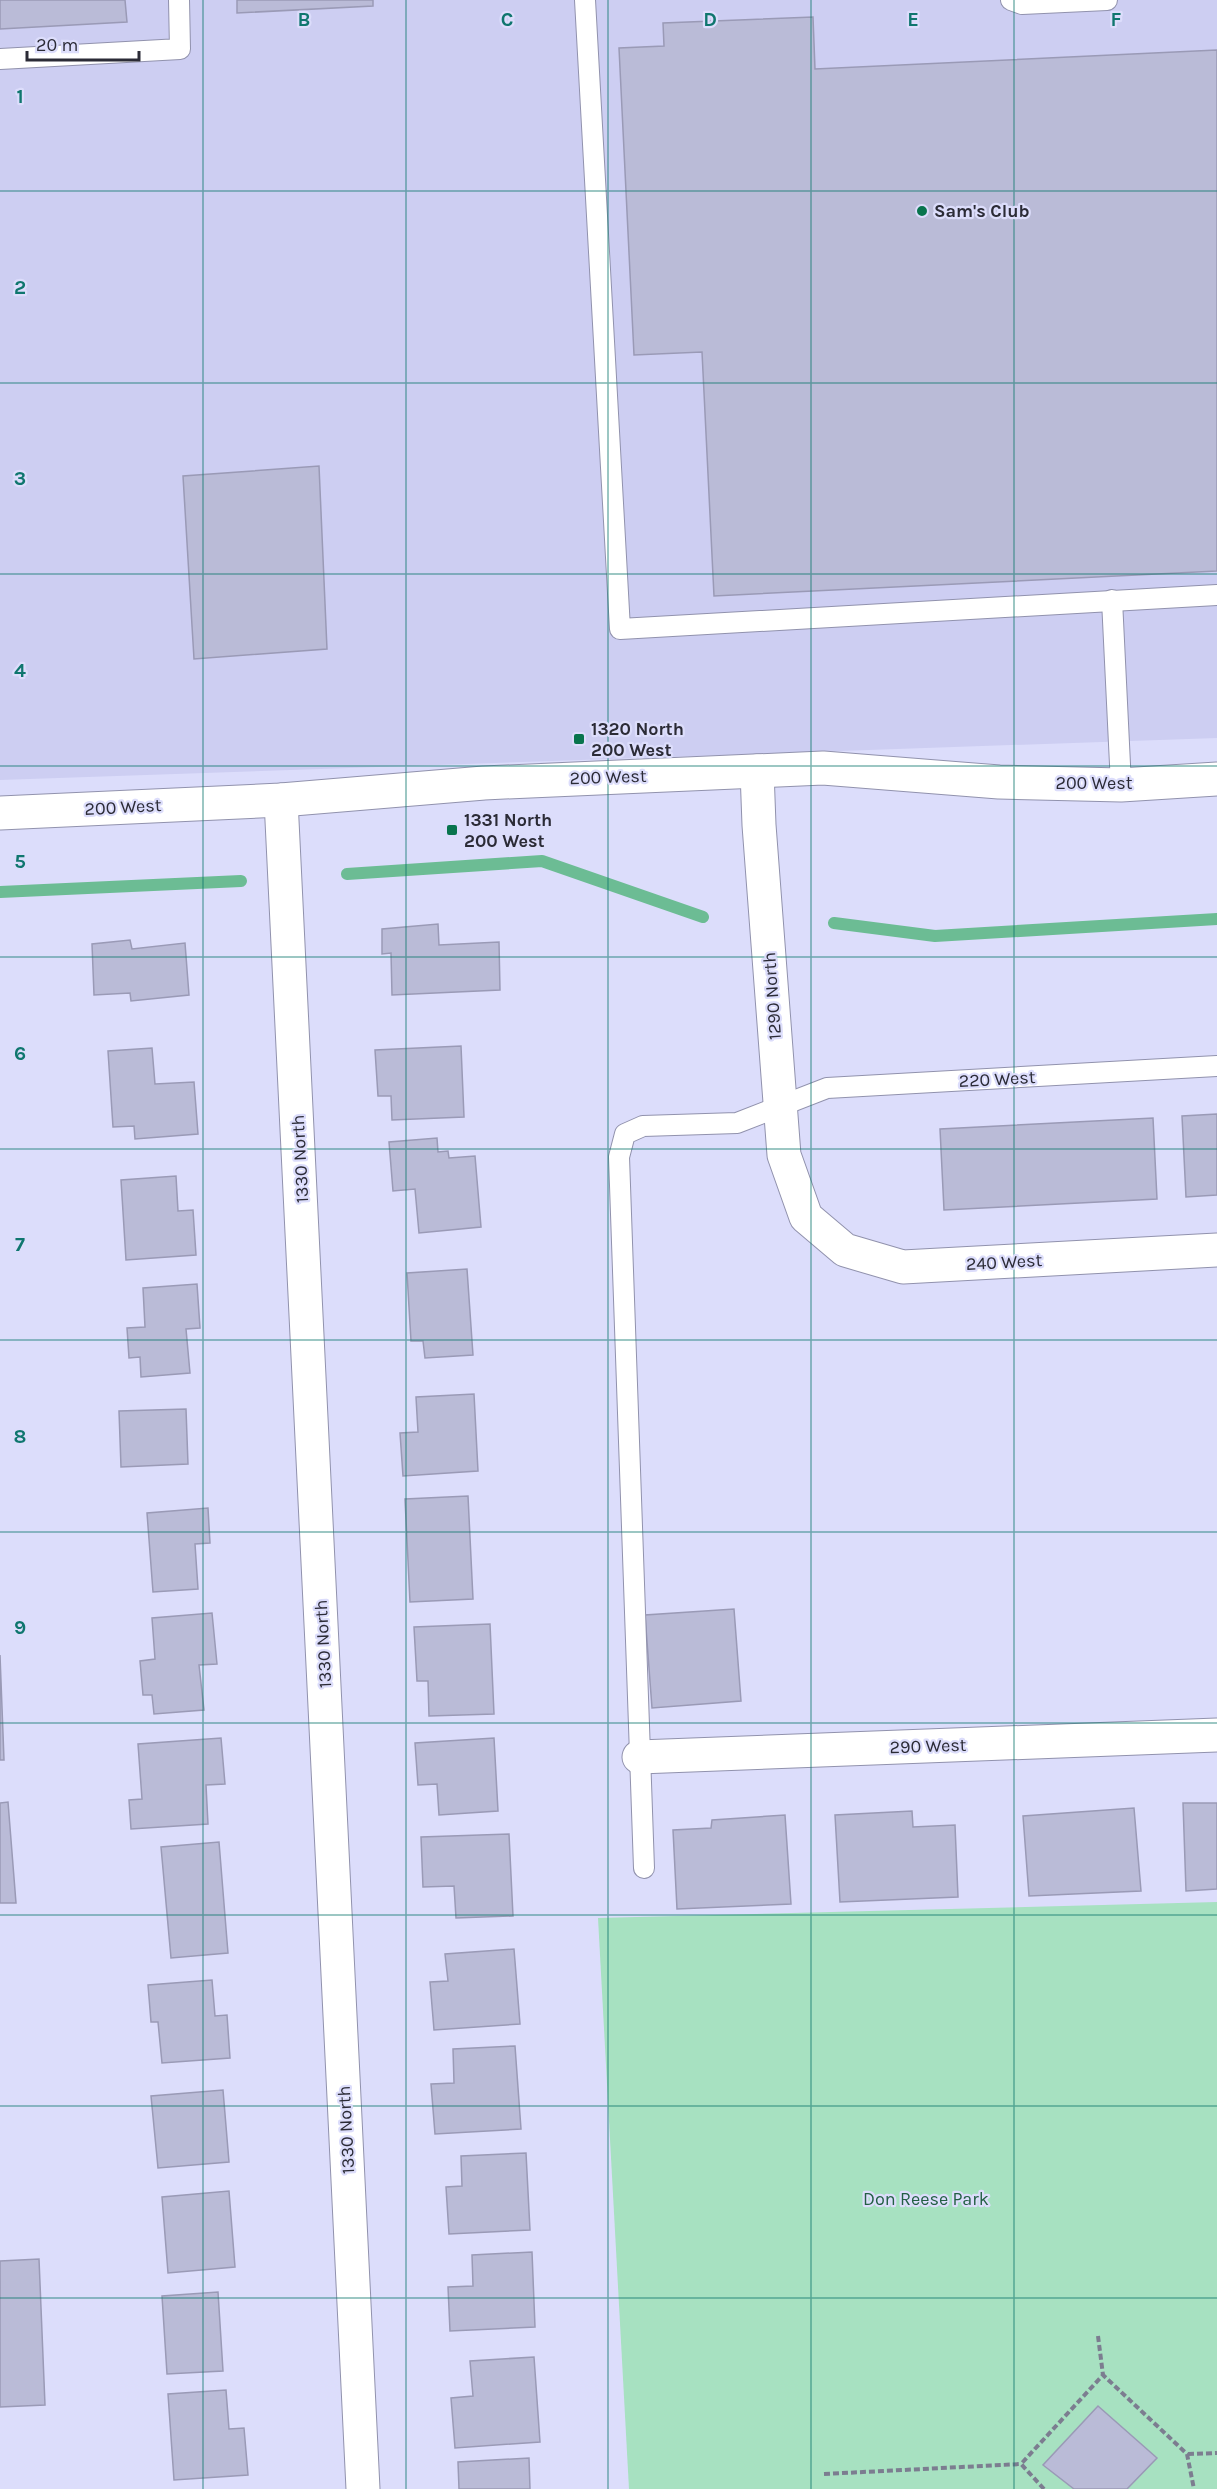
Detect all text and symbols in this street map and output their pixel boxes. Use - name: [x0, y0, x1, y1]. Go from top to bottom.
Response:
- text: B: [298, 8, 310, 31]
- text: C: [501, 8, 513, 31]
- text: D: [703, 8, 717, 31]
- text: E: [907, 8, 919, 31]
- text: F: [1111, 8, 1122, 31]
- scale bar: [27, 24, 140, 62]
- text: 20 m: [36, 34, 78, 56]
- text: 1: [16, 85, 24, 108]
- place label: Sam's Club: [934, 200, 1030, 222]
- marker: Sam's Club: [915, 204, 929, 218]
- text: 2: [14, 276, 26, 299]
- text: 3: [14, 467, 26, 490]
- text: 4: [14, 659, 26, 682]
- place label: 1320 North 200 West: [591, 718, 684, 761]
- marker: 1320 North 200 West: [572, 732, 586, 746]
- street label: 200 West: [569, 765, 647, 789]
- street label: 200 West: [1055, 772, 1133, 794]
- street label: 200 West: [84, 794, 162, 820]
- place label: 1331 North 200 West: [464, 809, 552, 852]
- marker: 1331 North 200 West: [445, 823, 459, 837]
- text: 5: [14, 850, 26, 873]
- street label: 1290 North: [758, 951, 786, 1041]
- text: 6: [14, 1042, 26, 1065]
- street label: 220 West: [958, 1066, 1036, 1092]
- street label: 1330 North: [287, 1114, 313, 1204]
- text: 7: [15, 1233, 25, 1256]
- street label: 240 West: [965, 1249, 1043, 1275]
- text: 8: [14, 1425, 26, 1448]
- street label: 1330 North: [310, 1599, 336, 1689]
- text: 9: [14, 1616, 26, 1639]
- street label: 290 West: [889, 1734, 967, 1758]
- street label: 1330 North: [333, 2085, 359, 2175]
- park label: Don Reese Park: [863, 2188, 989, 2210]

